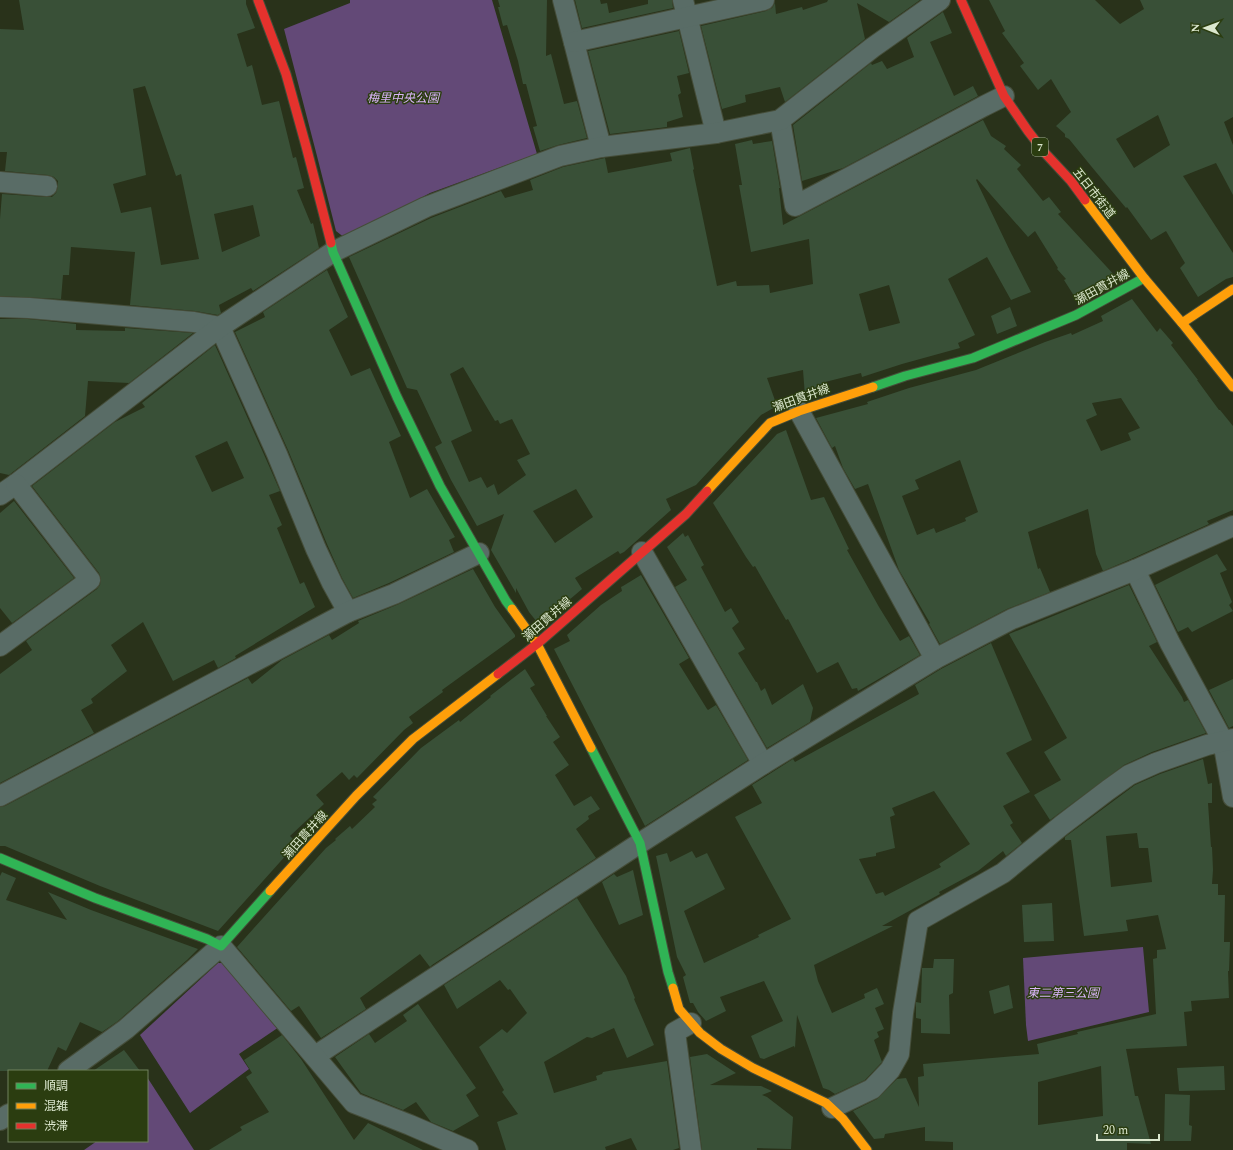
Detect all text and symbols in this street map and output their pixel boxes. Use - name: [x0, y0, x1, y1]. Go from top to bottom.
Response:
- north arrow: [1185, 8, 1225, 48]
- text: N: [1187, 23, 1204, 32]
- park label: 梅里中央公園: [367, 89, 441, 108]
- road number: 7: [1032, 138, 1048, 156]
- street label: 五日市街道: [1068, 164, 1120, 223]
- street label: 瀬田貫井線: [1071, 265, 1133, 310]
- street label: 瀬田貫井線: [770, 379, 833, 418]
- street label: 瀬田貫井線: [518, 593, 576, 646]
- street label: 瀬田貫井線: [278, 807, 333, 864]
- park label: 東二第三公園: [1027, 984, 1101, 1003]
- legend: [8, 1070, 148, 1142]
- text: 順調: [44, 1077, 68, 1096]
- text: 混雑: [44, 1097, 68, 1116]
- scale bar: [1097, 1116, 1159, 1142]
- text: 渋滞: [44, 1117, 68, 1136]
- text: 20 m: [1103, 1121, 1128, 1140]

